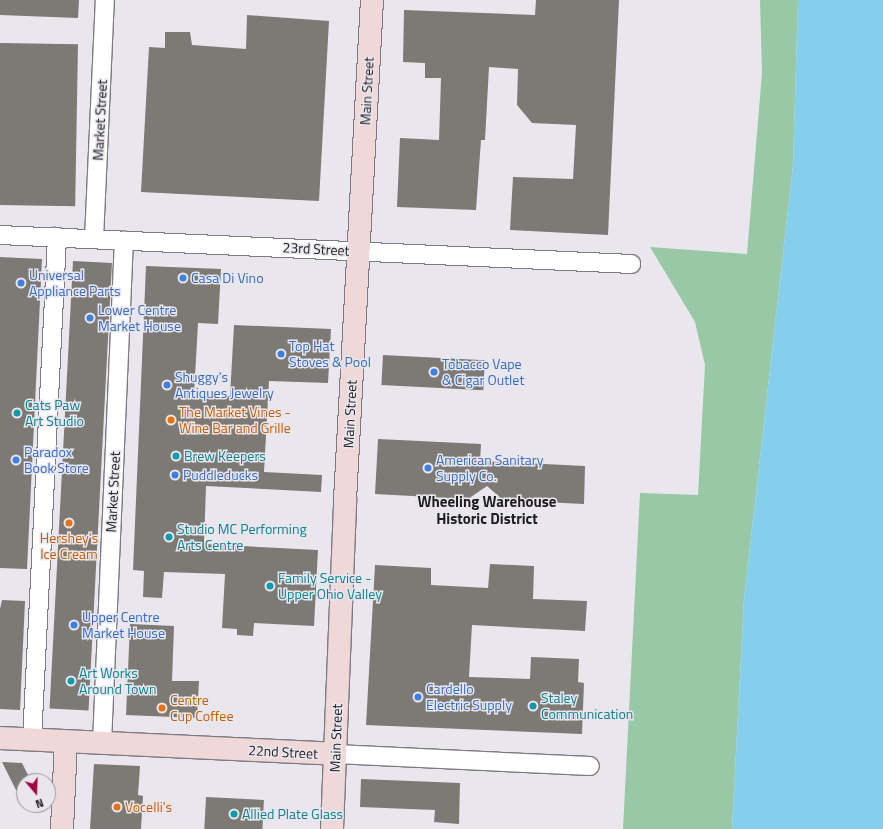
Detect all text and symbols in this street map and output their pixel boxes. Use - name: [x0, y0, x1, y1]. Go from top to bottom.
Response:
- street label: Main Street: [357, 56, 377, 126]
- street label: Market Street: [89, 79, 111, 161]
- street label: 23rd Street: [282, 239, 350, 259]
- place label: Universal Appliance Parts: [29, 267, 121, 300]
- place label: Casa Di Vino: [191, 270, 264, 286]
- marker: Casa Di Vino: [178, 273, 188, 283]
- marker: Universal Appliance Parts: [16, 278, 26, 288]
- place label: Lower Centre Market House: [98, 302, 181, 334]
- marker: Lower Centre Market House: [85, 313, 95, 323]
- place label: Top Hat Stoves & Pool: [289, 338, 371, 370]
- marker: Top Hat Stoves & Pool: [276, 349, 286, 359]
- place label: Tobacco Vape & Cigar Outlet: [442, 356, 524, 388]
- marker: Tobacco Vape & Cigar Outlet: [429, 367, 439, 377]
- place label: Shuggy's Antiques Jewelry: [175, 369, 274, 402]
- street label: Main Street: [340, 379, 360, 449]
- marker: Shuggy's Antiques Jewelry: [162, 380, 172, 390]
- place label: Cats Paw Art Studio: [25, 397, 84, 430]
- place label: The Market Vines - Wine Bar and Grille: [179, 404, 291, 436]
- marker: Cats Paw Art Studio: [12, 408, 22, 418]
- marker: The Market Vines - Wine Bar and Grille: [166, 415, 176, 425]
- place label: Paradox Book Store: [24, 444, 89, 476]
- place label: Brew Keepers: [184, 448, 266, 464]
- street label: Market Street: [102, 451, 124, 533]
- marker: Brew Keepers: [171, 451, 181, 461]
- place label: American Sanitary Supply Co.: [436, 452, 543, 484]
- marker: Paradox Book Store: [11, 455, 21, 465]
- marker: American Sanitary Supply Co.: [423, 463, 433, 473]
- place label: Puddleducks: [183, 467, 258, 483]
- marker: Puddleducks: [170, 470, 180, 480]
- district label: Wheeling Warehouse Historic District: [418, 492, 556, 527]
- marker: Hershey's Ice Cream: [64, 518, 74, 528]
- place label: Studio MC Performing Arts Centre: [177, 521, 307, 554]
- place label: Hershey's Ice Cream: [40, 530, 98, 562]
- marker: Studio MC Performing Arts Centre: [164, 532, 174, 542]
- place label: Family Service - Upper Ohio Valley: [278, 570, 382, 602]
- marker: Family Service - Upper Ohio Valley: [265, 581, 275, 591]
- place label: Upper Centre Market House: [82, 609, 165, 642]
- marker: Upper Centre Market House: [69, 620, 79, 630]
- place label: Art Works Around Town: [79, 665, 156, 698]
- marker: Art Works Around Town: [66, 676, 76, 686]
- place label: Cardello Electric Supply: [426, 681, 512, 714]
- place label: Staley Communication: [541, 690, 633, 722]
- place label: Centre Cup Coffee: [170, 692, 234, 724]
- marker: Cardello Electric Supply: [413, 692, 423, 702]
- marker: Staley Communication: [528, 701, 538, 711]
- marker: Centre Cup Coffee: [157, 703, 167, 713]
- street label: Main Street: [326, 703, 346, 773]
- street label: 22nd Street: [248, 742, 318, 762]
- north arrow: [16, 773, 56, 813]
- text: N: [33, 795, 46, 812]
- place label: Vocelli's: [125, 799, 172, 815]
- marker: Vocelli's: [112, 802, 122, 812]
- place label: Allied Plate Glass: [242, 806, 343, 822]
- marker: Allied Plate Glass: [229, 809, 239, 819]

